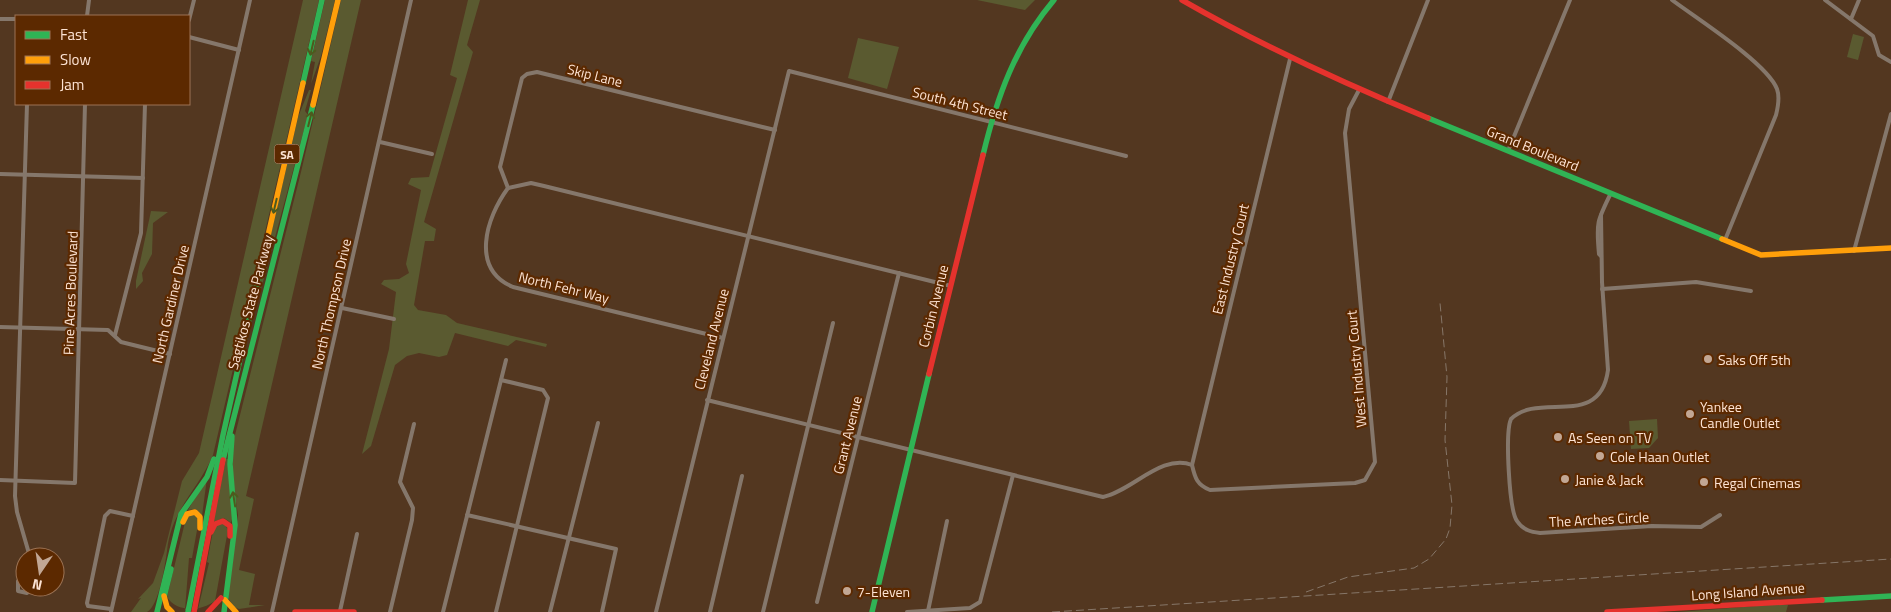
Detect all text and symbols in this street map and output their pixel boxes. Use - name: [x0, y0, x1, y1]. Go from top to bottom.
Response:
- legend: [15, 15, 190, 105]
- text: Fast: [60, 23, 88, 46]
- one-way arrow: [307, 39, 316, 55]
- text: Slow: [60, 48, 91, 71]
- street label: Skip Lane: [565, 58, 625, 92]
- text: Jam: [60, 73, 84, 96]
- street label: South 4th Street: [910, 81, 1010, 125]
- one-way arrow: [306, 111, 316, 127]
- street label: Grand Boulevard: [1484, 120, 1582, 176]
- road number: SA: [274, 144, 300, 164]
- one-way arrow: [270, 197, 279, 213]
- street label: East Industry Court: [1206, 201, 1254, 316]
- street label: Pine Acres Boulevard: [57, 231, 83, 355]
- street label: Sagtikos State Parkway: [222, 232, 278, 372]
- street label: North Thompson Drive: [306, 237, 356, 371]
- street label: North Gardiner Drive: [146, 243, 194, 365]
- street label: Corbin Avenue: [913, 262, 953, 350]
- street label: North Fehr Way: [517, 266, 612, 308]
- street label: Cleveland Avenue: [688, 286, 734, 392]
- street label: West Industry Court: [1340, 309, 1372, 429]
- place label: Saks Off 5th: [1718, 349, 1791, 370]
- marker: Saks Off 5th: [1702, 353, 1714, 365]
- street label: Grant Avenue: [827, 394, 867, 476]
- place label: Yankee Candle Outlet: [1700, 396, 1780, 433]
- marker: Yankee Candle Outlet: [1684, 408, 1696, 420]
- place label: As Seen on TV: [1568, 427, 1652, 448]
- marker: As Seen on TV: [1552, 431, 1564, 443]
- place label: Cole Haan Outlet: [1610, 446, 1709, 467]
- marker: Cole Haan Outlet: [1594, 450, 1606, 462]
- place label: Janie & Jack: [1575, 469, 1644, 490]
- place label: Regal Cinemas: [1714, 472, 1801, 493]
- marker: Janie & Jack: [1559, 473, 1571, 485]
- marker: Regal Cinemas: [1698, 476, 1710, 488]
- one-way arrow: [228, 492, 238, 508]
- street label: The Arches Circle: [1548, 506, 1650, 532]
- north arrow: [15, 547, 65, 597]
- text: N: [30, 574, 44, 596]
- street label: Long Island Avenue: [1690, 577, 1806, 605]
- place label: 7-Eleven: [857, 581, 910, 602]
- marker: 7-Eleven: [841, 585, 853, 597]

